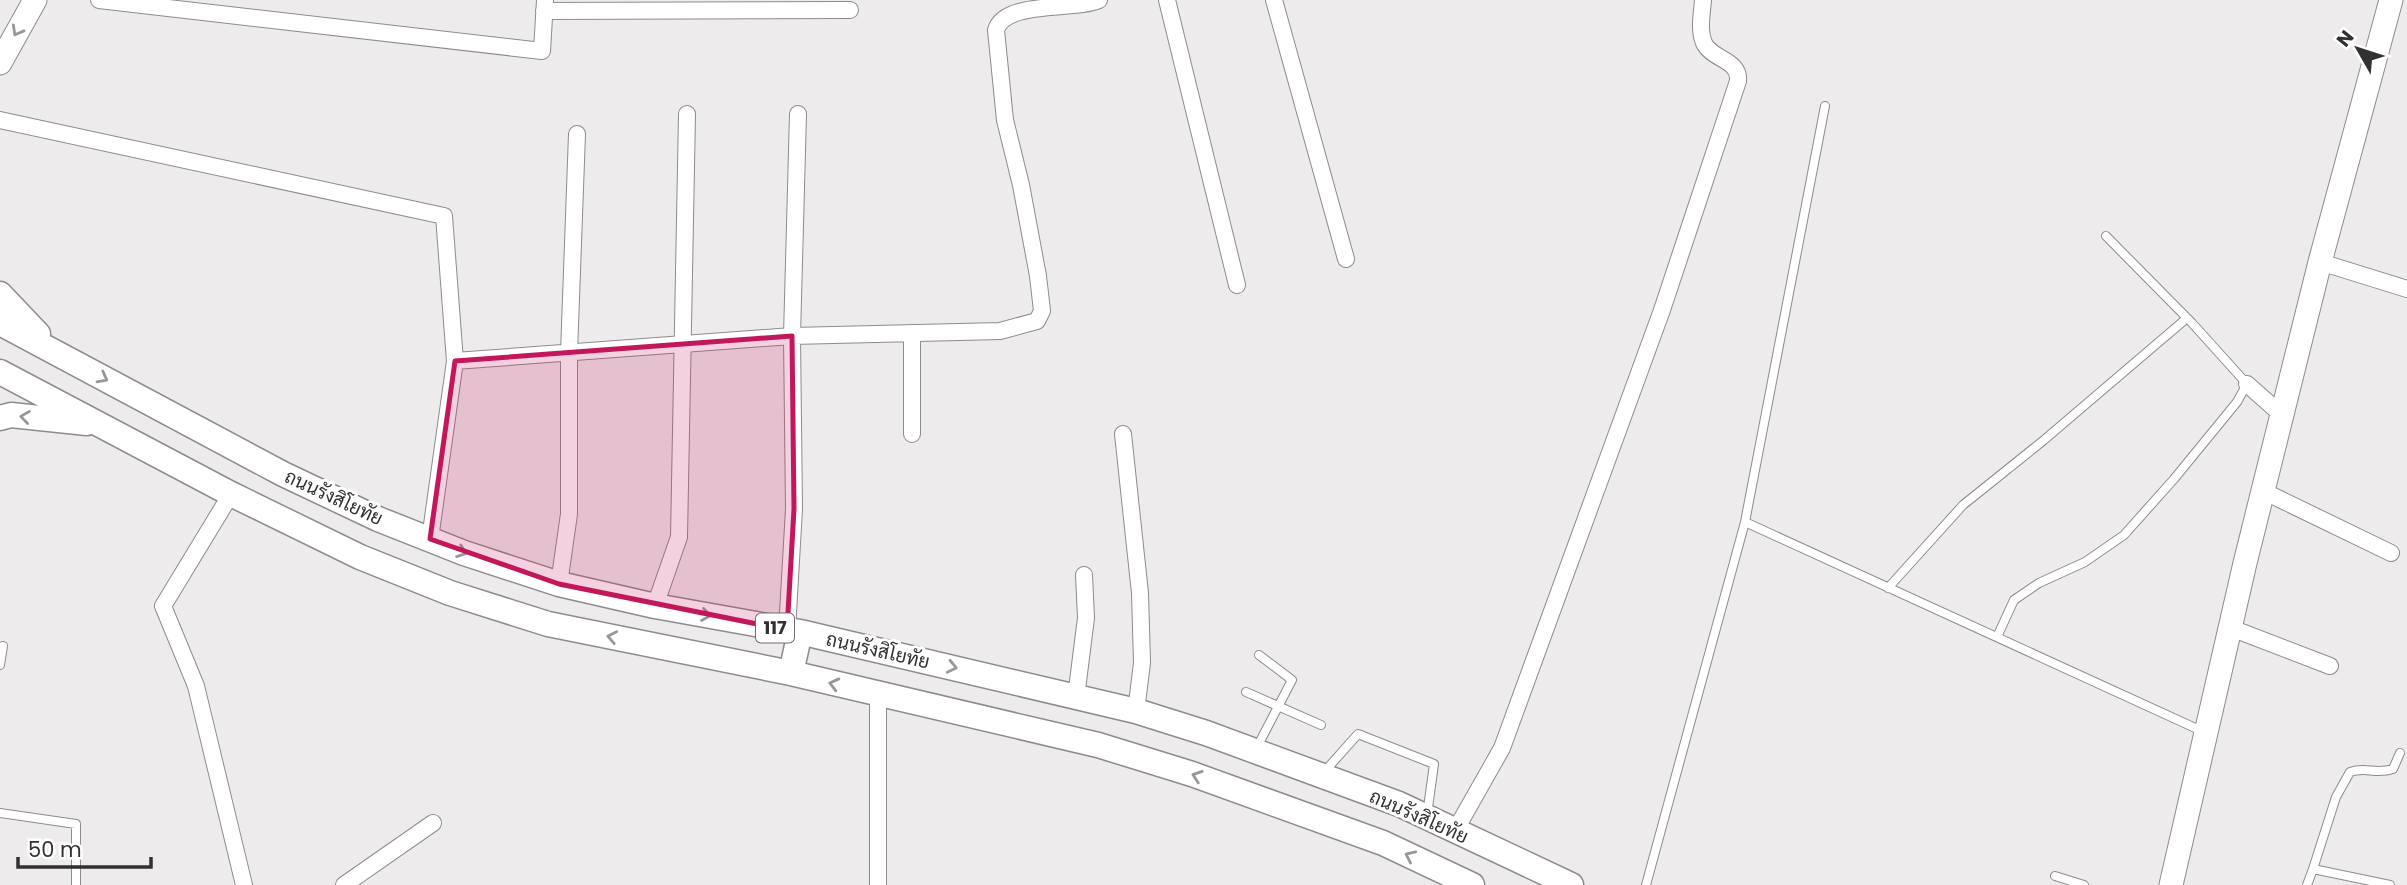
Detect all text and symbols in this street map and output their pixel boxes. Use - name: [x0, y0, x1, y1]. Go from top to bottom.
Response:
- north arrow: [2323, 14, 2393, 84]
- one-way arrow: [12, 24, 25, 37]
- text: N: [2330, 25, 2360, 53]
- one-way arrow: [96, 370, 109, 383]
- one-way arrow: [19, 410, 30, 425]
- street label: ถนนรังสิโยทัย: [280, 463, 387, 532]
- one-way arrow: [456, 544, 468, 558]
- one-way arrow: [700, 607, 712, 622]
- road number: 117: [756, 614, 794, 642]
- street label: ถนนรังสิโยทัย: [823, 625, 932, 676]
- one-way arrow: [606, 631, 618, 646]
- one-way arrow: [946, 659, 958, 674]
- one-way arrow: [829, 678, 841, 692]
- one-way arrow: [1192, 770, 1204, 784]
- street label: ถนนรังสิโยทัย: [1365, 783, 1472, 850]
- scale bar: [18, 826, 150, 870]
- text: 50 m: [28, 835, 82, 864]
- one-way arrow: [1405, 850, 1417, 864]

